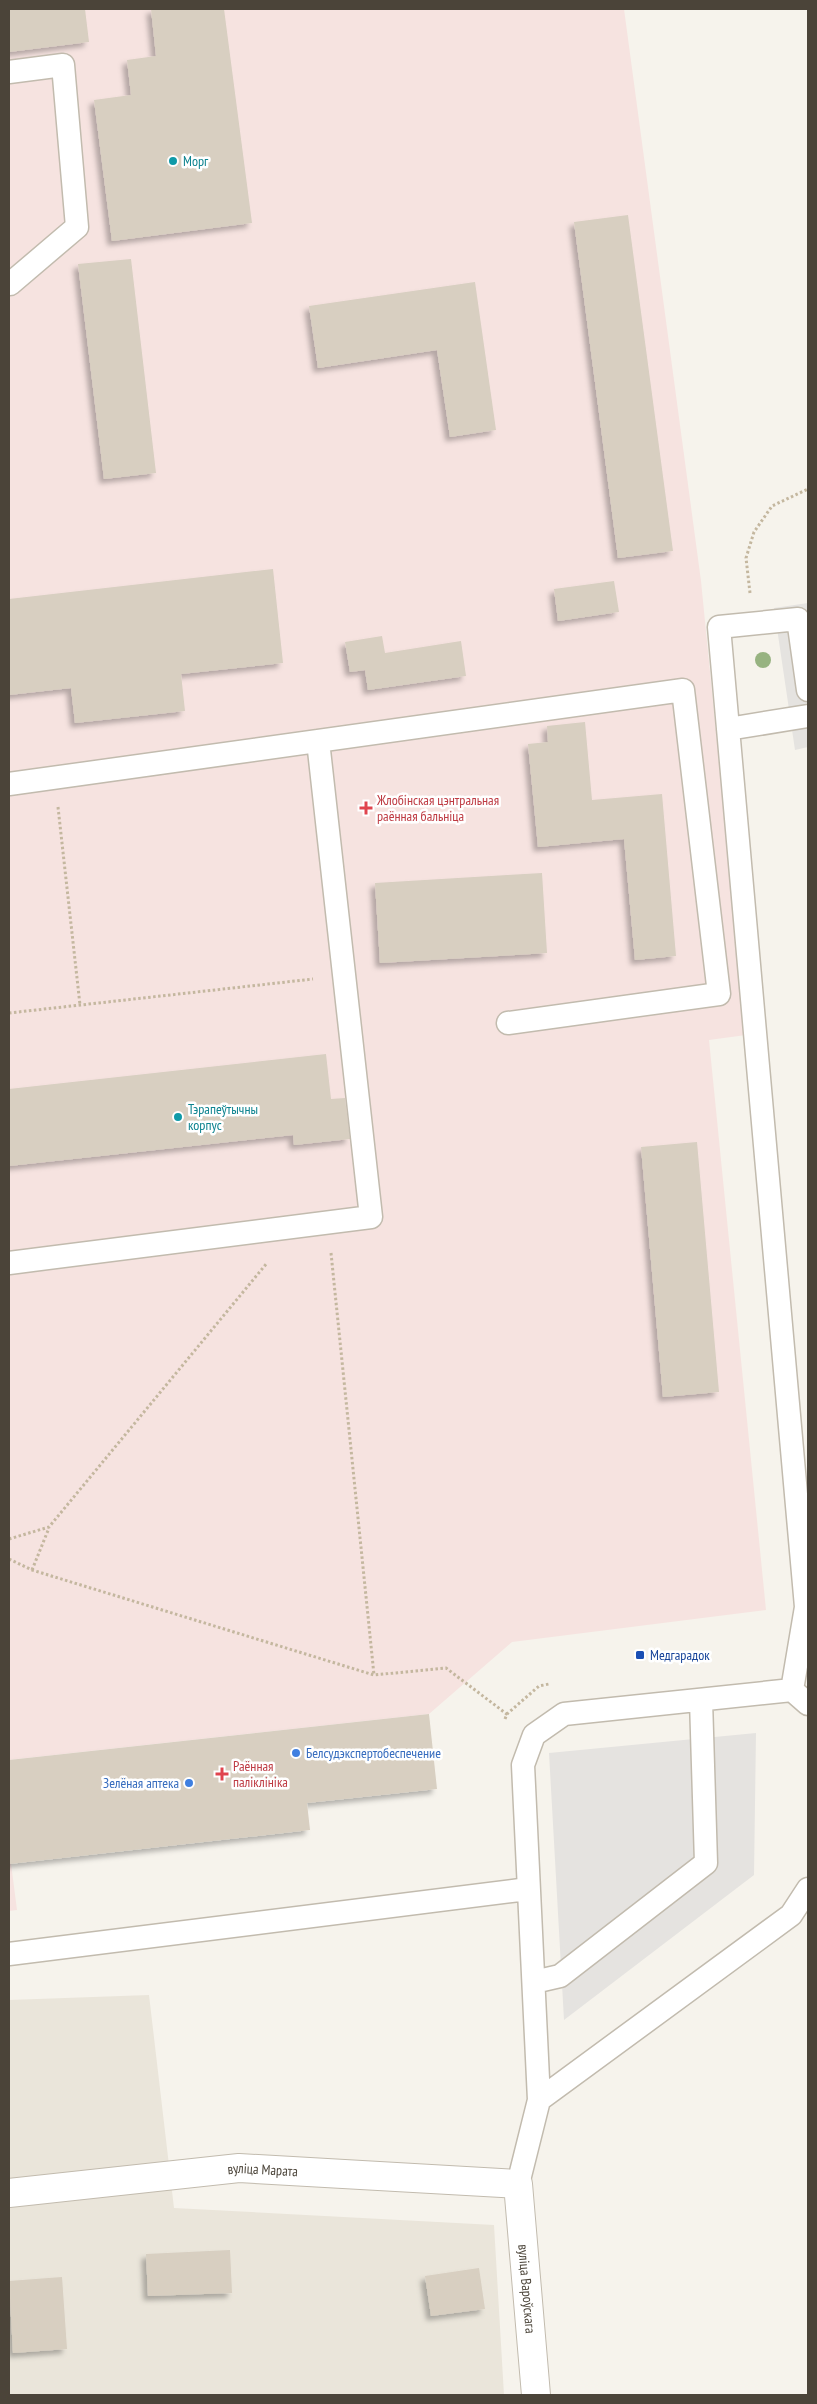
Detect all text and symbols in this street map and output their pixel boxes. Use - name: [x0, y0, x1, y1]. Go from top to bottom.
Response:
- place label: Морг: [183, 152, 209, 170]
- marker: Морг: [167, 155, 179, 167]
- place label: Жлобінская цэнтральная раённая бальніца: [376, 791, 499, 825]
- marker: Жлобінская цэнтральная раённая бальніца: [359, 801, 373, 815]
- place label: Тэрапеўтычны корпус: [188, 1100, 258, 1134]
- marker: Тэрапеўтычны корпус: [172, 1111, 184, 1123]
- place label: Медгарадок: [650, 1646, 710, 1664]
- marker: Медгарадок: [634, 1649, 646, 1661]
- place label: Белсудэкспертобеспечение: [306, 1744, 441, 1762]
- marker: Белсудэкспертобеспечение: [290, 1747, 302, 1759]
- place label: Раённая паліклініка: [233, 1757, 288, 1791]
- marker: Раённая паліклініка: [215, 1767, 229, 1781]
- place label: Зелёная аптека: [103, 1774, 179, 1792]
- marker: Зелёная аптека: [183, 1777, 195, 1789]
- street label: вуліца Марата: [226, 2159, 298, 2180]
- street label: вуліца Вароўскага: [514, 2243, 540, 2334]

